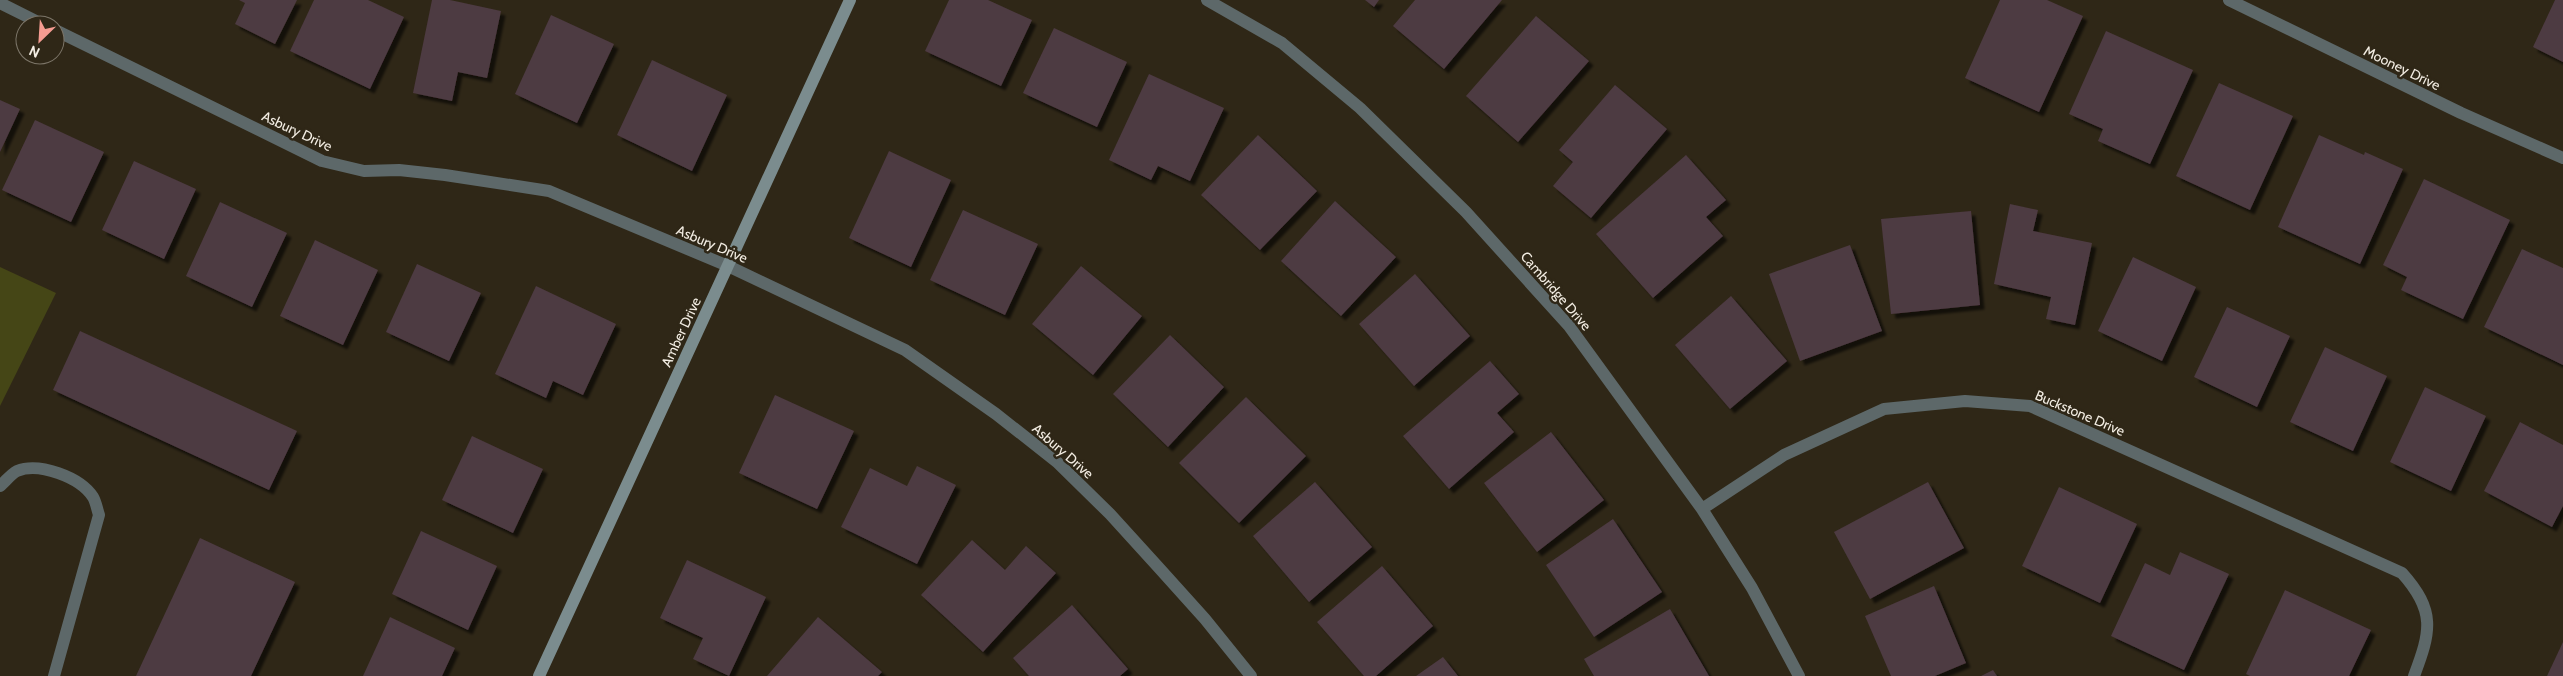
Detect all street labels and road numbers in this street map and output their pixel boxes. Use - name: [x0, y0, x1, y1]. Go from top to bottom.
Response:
- street label: Mooney Drive: [2361, 42, 2443, 94]
- street label: Asbury Drive: [259, 107, 335, 155]
- street label: Asbury Drive: [674, 221, 750, 267]
- street label: Cambridge Drive: [1517, 248, 1595, 334]
- street label: Amber Drive: [657, 294, 705, 370]
- street label: Buckstone Drive: [2032, 386, 2128, 440]
- street label: Asbury Drive: [1029, 419, 1097, 483]

